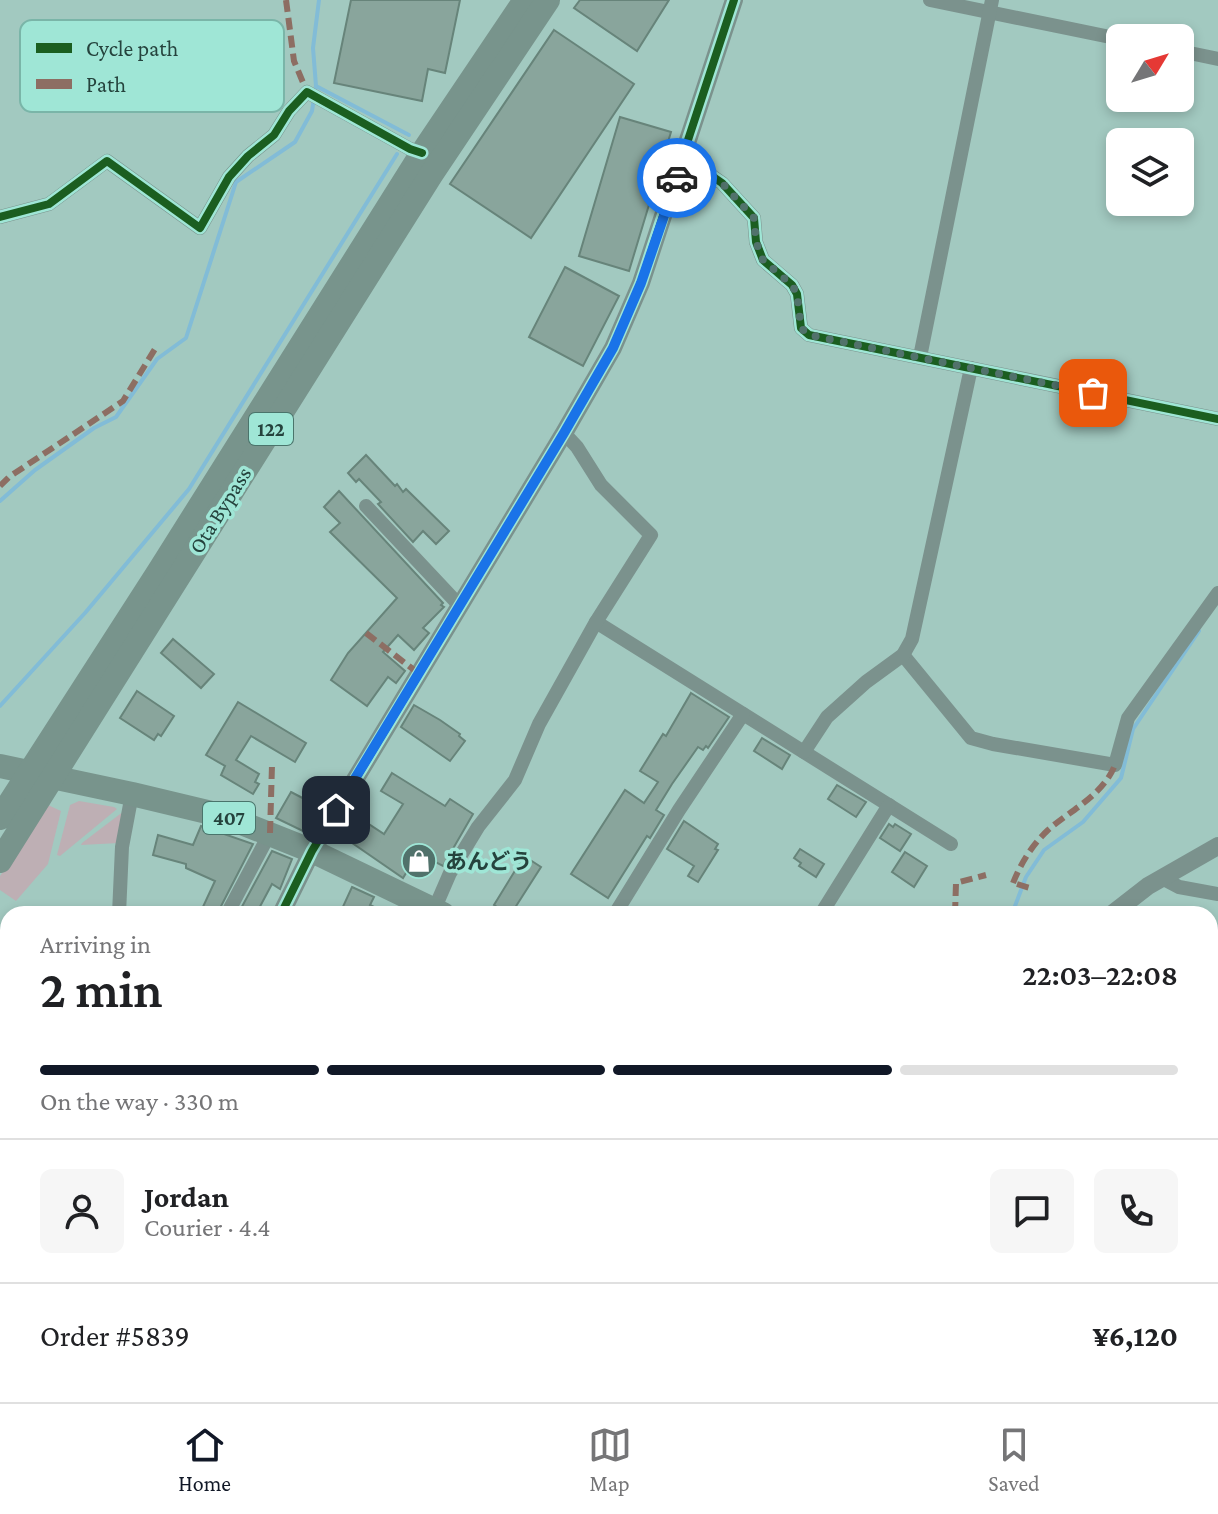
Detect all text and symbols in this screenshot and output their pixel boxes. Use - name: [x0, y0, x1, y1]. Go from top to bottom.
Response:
- legend: [20, 20, 284, 112]
- north arrow: [1106, 24, 1194, 112]
- map controls: [1106, 24, 1194, 216]
- text: Cycle path: [86, 36, 178, 61]
- text: Path: [86, 72, 126, 97]
- button: layers: [1106, 128, 1194, 216]
- courier: [637, 138, 717, 218]
- icon: car: [655, 156, 699, 200]
- pin: [1059, 359, 1127, 427]
- icon: bag: [1071, 371, 1115, 415]
- road number: 122: [249, 413, 293, 445]
- street label: Ota Bypass: [184, 462, 256, 558]
- pin: [302, 776, 370, 844]
- icon: home: [314, 788, 358, 832]
- road number: 407: [203, 802, 255, 834]
- shop icon: あんどう: [400, 842, 438, 880]
- place label: あんどう: [445, 849, 532, 874]
- text: Arriving in: [40, 930, 151, 959]
- text: 22:03–22:08: [1022, 958, 1178, 991]
- text: 2 min: [40, 960, 163, 1018]
- text: On the way · 330 m: [40, 1087, 239, 1116]
- button: person: [40, 1169, 124, 1253]
- button: chat: [990, 1169, 1074, 1253]
- button: phone: [1094, 1169, 1178, 1253]
- text: Jordan: [144, 1180, 229, 1213]
- text: Courier · 4.4: [144, 1213, 270, 1242]
- text: Order #5839: [40, 1319, 190, 1352]
- text: ¥6,120: [1092, 1319, 1178, 1352]
- tab: Home: [178, 1423, 231, 1496]
- tab: Map: [588, 1423, 632, 1496]
- tab: Saved: [988, 1423, 1040, 1496]

